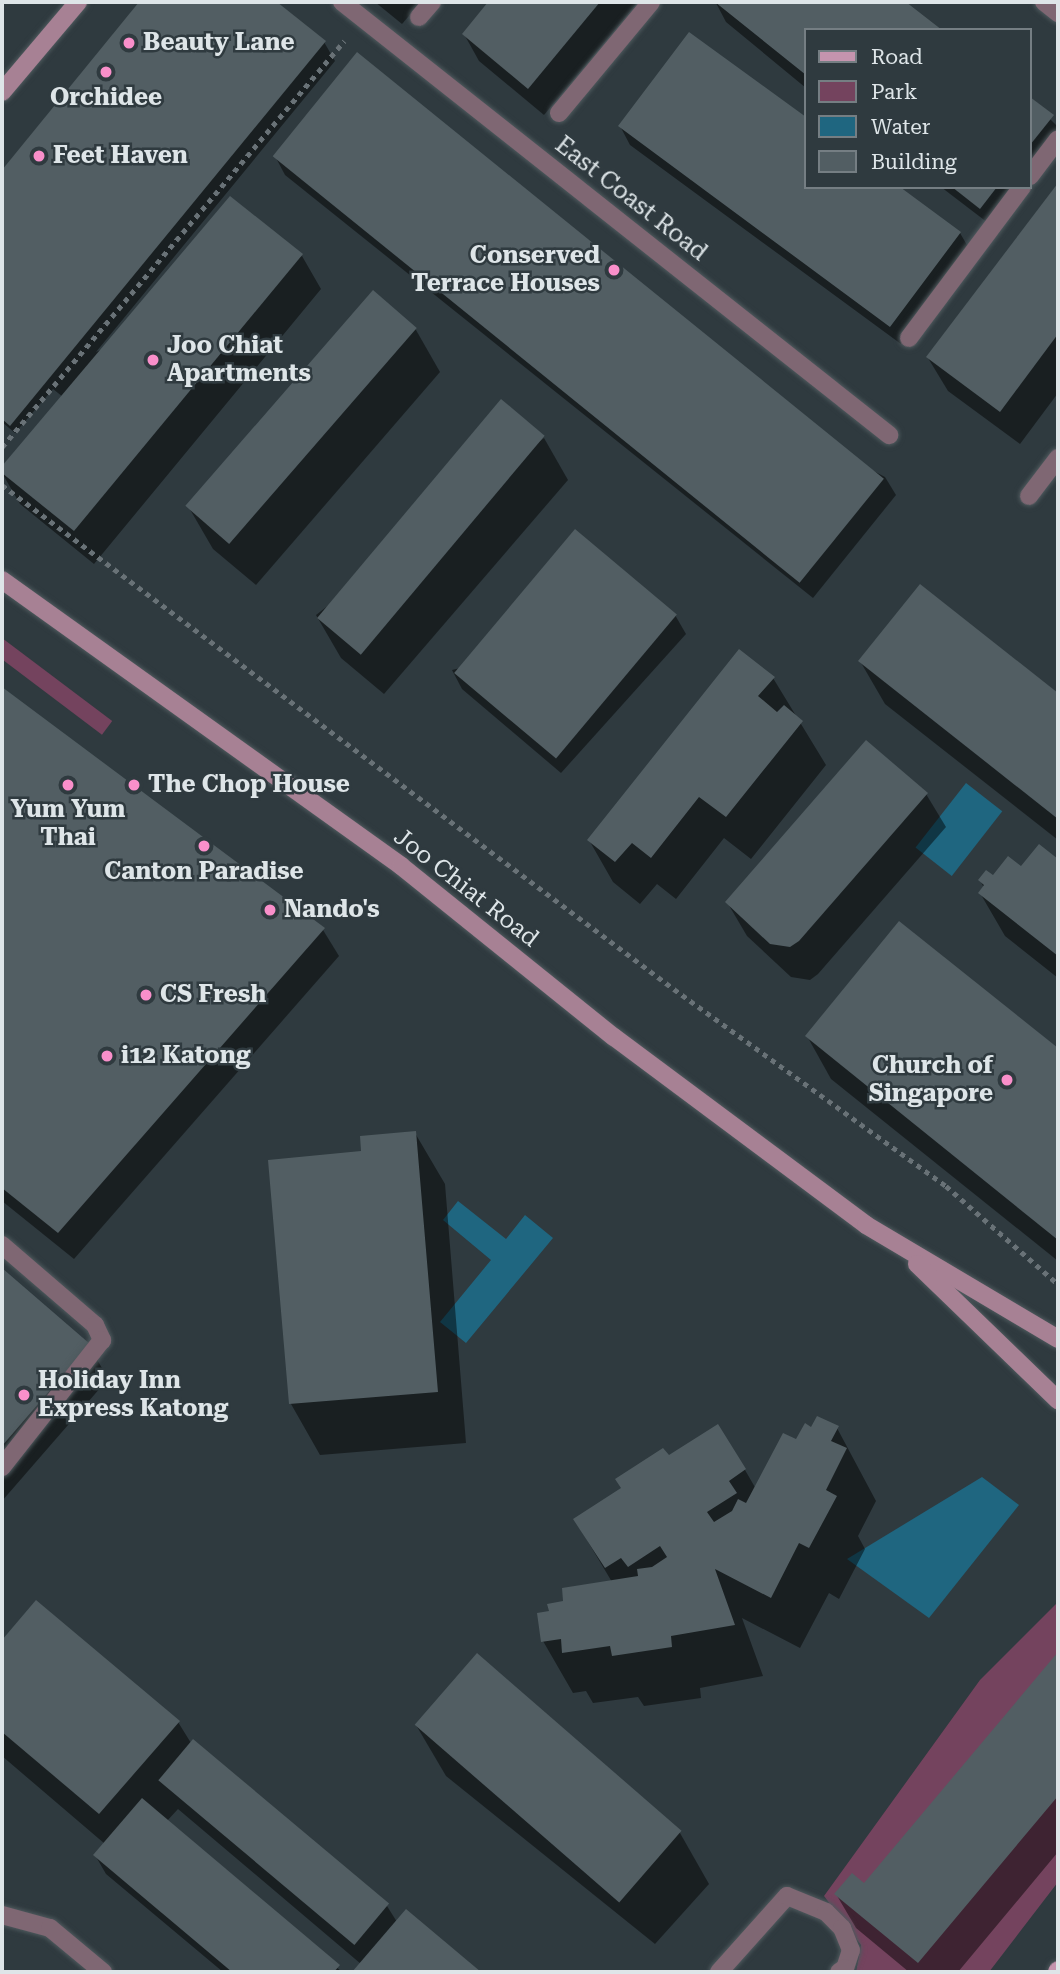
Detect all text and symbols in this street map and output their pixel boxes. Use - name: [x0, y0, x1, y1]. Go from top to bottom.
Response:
- legend: [804, 28, 1032, 189]
- place label: Beauty Lane: [143, 29, 295, 57]
- marker: Beauty Lane: [121, 35, 137, 51]
- text: Road: [871, 45, 923, 69]
- marker: Orchidee: [98, 64, 114, 80]
- text: Park: [871, 80, 917, 104]
- place label: Orchidee: [50, 84, 162, 112]
- text: Water: [871, 115, 930, 139]
- street label: East Coast Road: [549, 131, 713, 267]
- place label: Feet Haven: [53, 142, 188, 170]
- marker: Feet Haven: [31, 148, 47, 164]
- text: Building: [871, 150, 957, 174]
- place label: Conserved Terrace Houses: [411, 242, 600, 298]
- marker: Conserved Terrace Houses: [606, 262, 622, 278]
- place label: Joo Chiat Apartments: [167, 332, 311, 388]
- marker: Joo Chiat Apartments: [145, 352, 161, 368]
- place label: The Chop House: [148, 771, 350, 799]
- marker: Yum Yum Thai: [60, 777, 76, 793]
- marker: The Chop House: [126, 777, 142, 793]
- place label: Yum Yum Thai: [11, 796, 125, 852]
- street label: Joo Chiat Road: [388, 823, 544, 953]
- marker: Canton Paradise: [196, 838, 212, 854]
- place label: Canton Paradise: [104, 858, 304, 886]
- place label: Nando's: [284, 896, 380, 924]
- marker: Nando's: [262, 902, 278, 918]
- place label: CS Fresh: [160, 981, 266, 1009]
- marker: CS Fresh: [138, 987, 154, 1003]
- place label: i12 Katong: [121, 1042, 251, 1070]
- marker: i12 Katong: [99, 1048, 115, 1064]
- place label: Church of Singapore: [869, 1052, 993, 1108]
- marker: Church of Singapore: [999, 1072, 1015, 1088]
- place label: Holiday Inn Express Katong: [38, 1367, 228, 1423]
- marker: Holiday Inn Express Katong: [16, 1387, 32, 1403]

